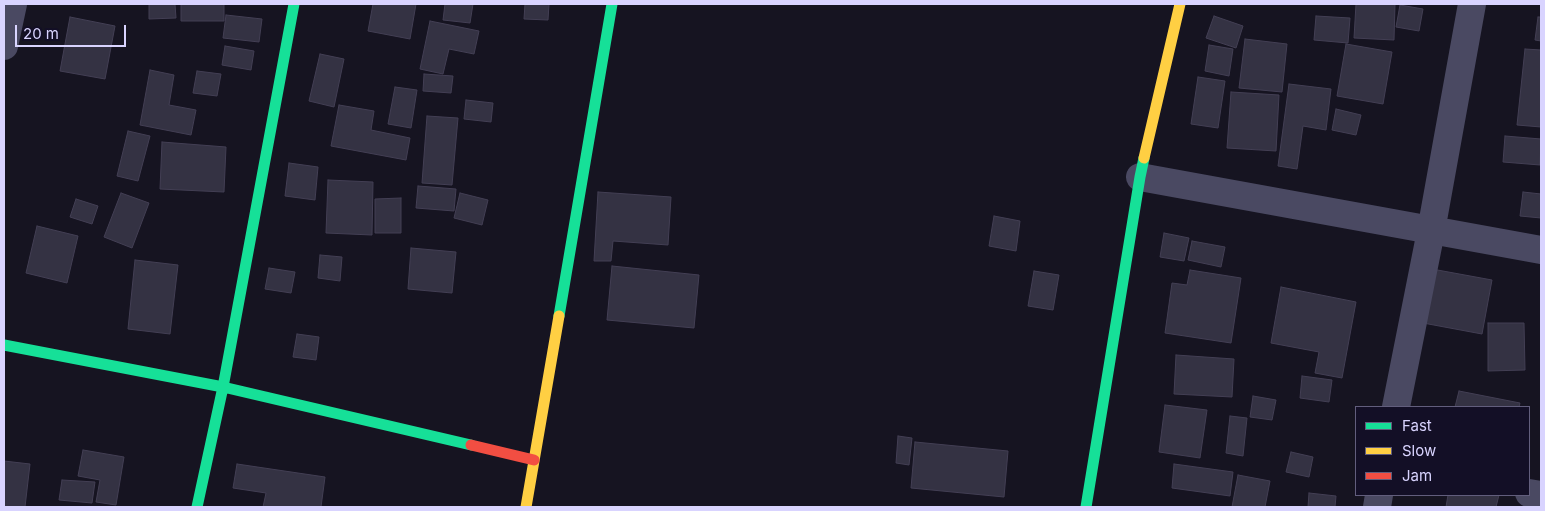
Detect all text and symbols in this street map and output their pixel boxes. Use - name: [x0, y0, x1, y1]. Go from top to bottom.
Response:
- scale bar: [18, 15, 129, 47]
- text: 20 m: [23, 24, 59, 43]
- legend: [1355, 406, 1530, 496]
- text: Fast: [1402, 416, 1432, 435]
- text: Slow: [1402, 441, 1436, 460]
- text: Jam: [1402, 466, 1432, 485]

